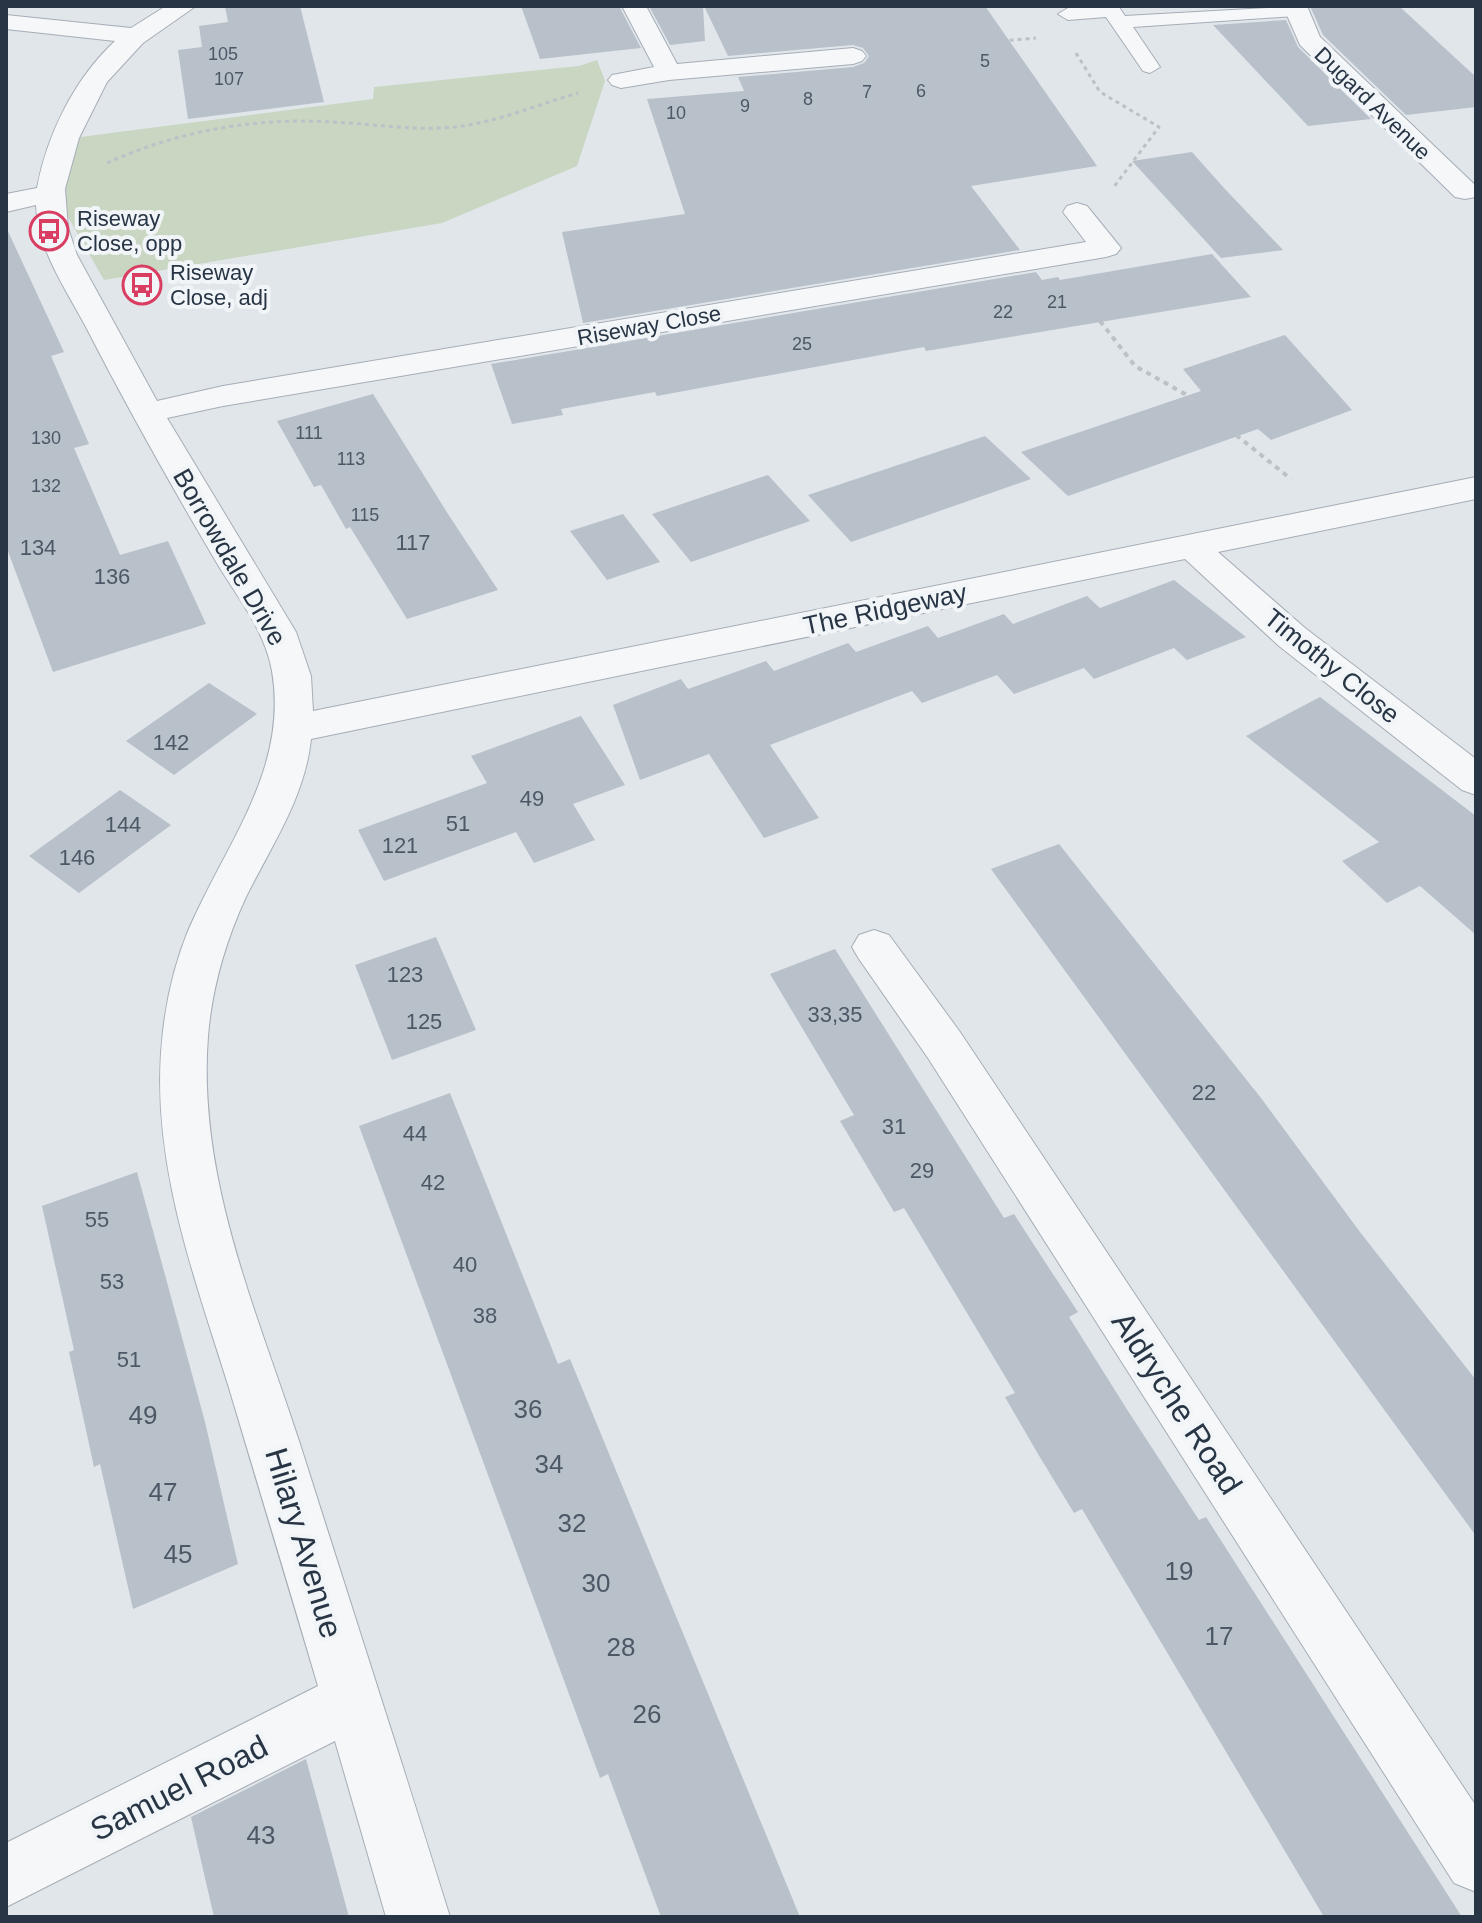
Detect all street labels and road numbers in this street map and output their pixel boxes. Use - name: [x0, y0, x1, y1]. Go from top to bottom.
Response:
- street label: Dugard Avenue: [1310, 42, 1436, 165]
- street label: Riseway Close: [575, 301, 723, 350]
- street label: Borrowdale Drive: [167, 463, 293, 651]
- street label: The Ridgeway: [801, 577, 969, 641]
- street label: Timothy Close: [1258, 602, 1406, 730]
- street label: Aldryche Road: [1105, 1305, 1249, 1501]
- street label: Hilary Avenue: [258, 1444, 350, 1642]
- street label: Samuel Road: [84, 1728, 274, 1848]

